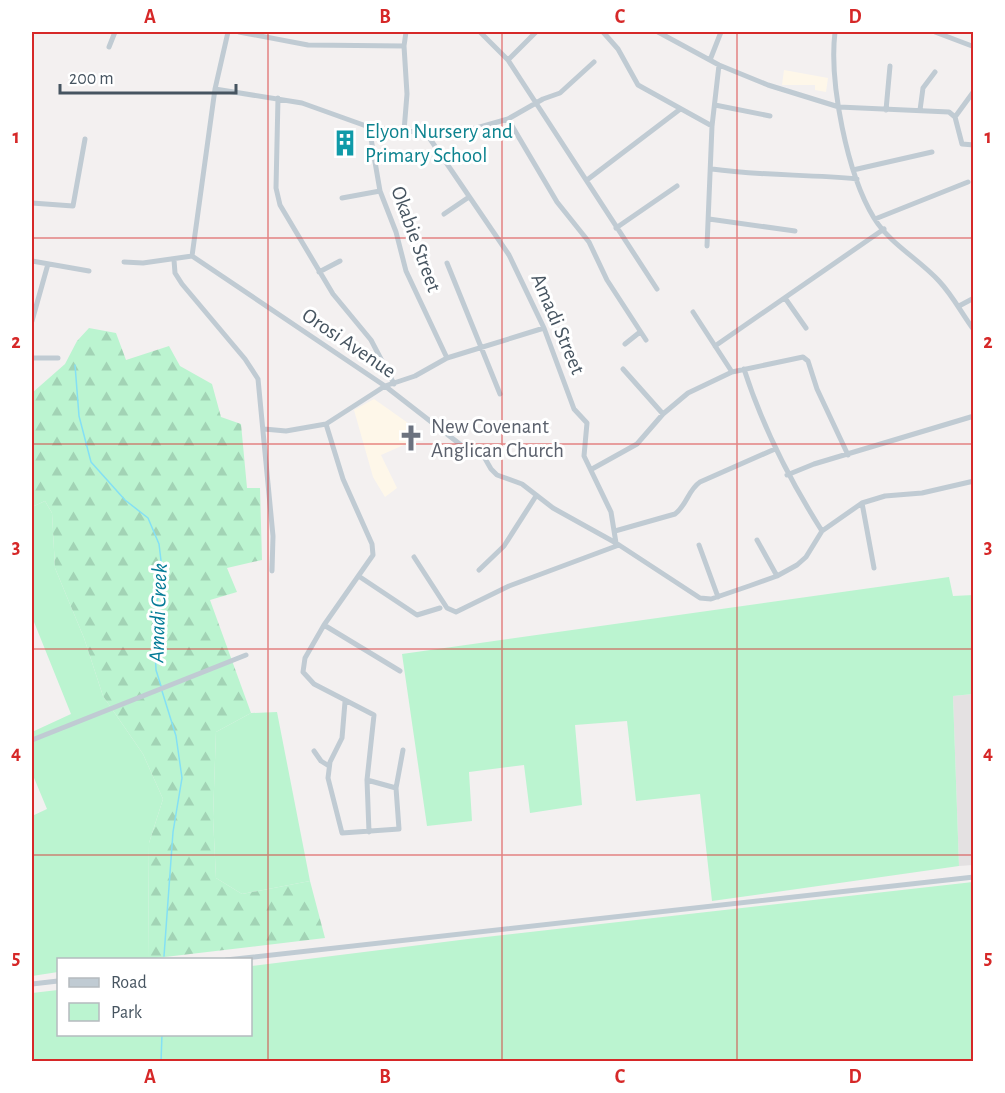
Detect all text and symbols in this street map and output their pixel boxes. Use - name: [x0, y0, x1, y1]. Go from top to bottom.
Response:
- text: A: [144, 7, 156, 27]
- text: B: [379, 7, 391, 27]
- text: C: [615, 7, 626, 27]
- text: D: [848, 7, 862, 27]
- scale bar: [60, 57, 236, 95]
- text: 200 m: [69, 70, 114, 88]
- place label: Elyon Nursery and Primary School: [365, 121, 513, 166]
- text: 1: [12, 127, 20, 147]
- text: 1: [984, 127, 992, 147]
- building icon: Elyon Nursery and Primary School: [330, 128, 360, 158]
- street label: Okabie Street: [387, 183, 445, 295]
- street label: Amadi Street: [527, 271, 589, 378]
- street label: Orosi Avenue: [298, 304, 400, 382]
- text: 2: [11, 332, 21, 352]
- text: 2: [983, 332, 993, 352]
- place label: New Covenant Anglican Church: [431, 416, 564, 461]
- church icon: New Covenant Anglican Church: [396, 423, 426, 453]
- text: 3: [12, 537, 20, 557]
- text: 3: [984, 537, 992, 557]
- water label: Amadi Creek: [145, 563, 171, 664]
- text: 4: [11, 743, 21, 763]
- text: 4: [983, 743, 993, 763]
- text: 5: [12, 948, 20, 968]
- text: 5: [984, 948, 992, 968]
- legend: [57, 958, 252, 1036]
- text: Road: [111, 974, 147, 992]
- text: Park: [111, 1004, 143, 1022]
- text: A: [144, 1067, 156, 1087]
- text: B: [379, 1067, 391, 1087]
- text: C: [615, 1067, 626, 1087]
- text: D: [848, 1067, 862, 1087]

